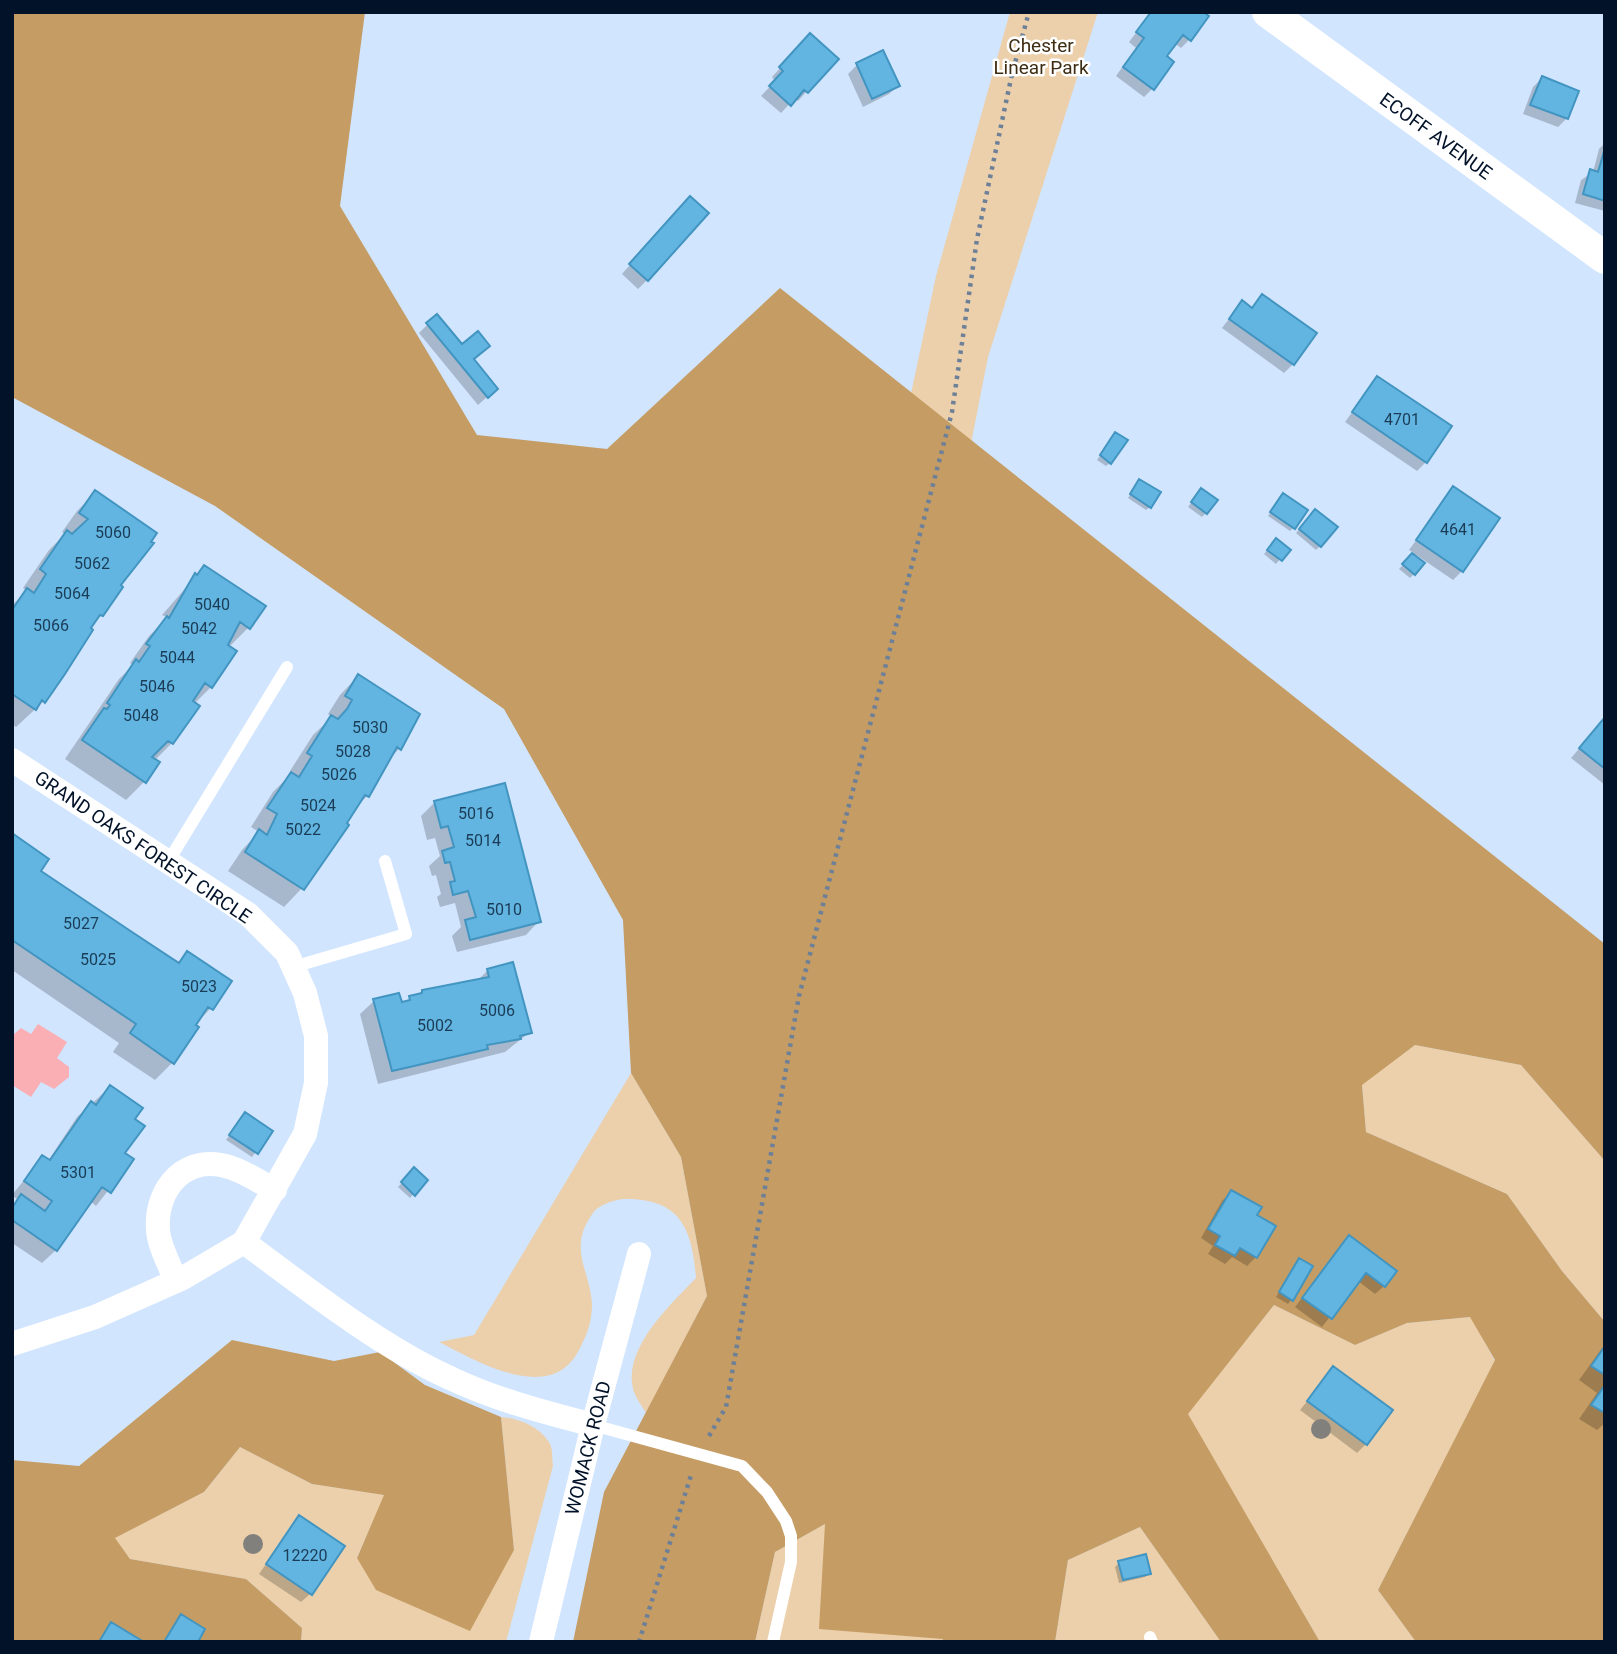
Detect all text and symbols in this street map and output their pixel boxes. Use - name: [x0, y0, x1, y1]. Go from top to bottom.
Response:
- park label: Chester Linear Park: [993, 34, 1089, 79]
- street label: ECOFF AVENUE: [1375, 88, 1497, 185]
- house number: 4701: [1384, 410, 1420, 429]
- house number: 4641: [1440, 520, 1476, 539]
- house number: 5060: [95, 523, 131, 542]
- house number: 5062: [74, 554, 110, 573]
- house number: 5064: [54, 584, 90, 603]
- house number: 5040: [194, 595, 230, 614]
- house number: 5066: [33, 616, 69, 635]
- house number: 5042: [181, 619, 217, 638]
- house number: 5044: [159, 648, 195, 667]
- house number: 5046: [139, 677, 175, 696]
- house number: 5048: [123, 706, 159, 725]
- house number: 5030: [352, 718, 388, 737]
- house number: 5028: [335, 742, 371, 761]
- house number: 5026: [321, 765, 357, 784]
- street label: GRAND OAKS FOREST CIRCLE: [30, 766, 256, 928]
- house number: 5024: [300, 796, 336, 815]
- house number: 5016: [458, 804, 494, 823]
- house number: 5022: [285, 820, 321, 839]
- house number: 5014: [465, 831, 501, 850]
- house number: 5010: [486, 900, 522, 919]
- house number: 5027: [63, 914, 99, 933]
- house number: 5025: [80, 950, 116, 969]
- house number: 5023: [181, 977, 217, 996]
- house number: 5006: [479, 1001, 515, 1020]
- house number: 5002: [417, 1016, 453, 1035]
- house number: 5301: [60, 1163, 96, 1182]
- street label: WOMACK ROAD: [560, 1379, 616, 1517]
- house number: 12220: [283, 1546, 327, 1565]

